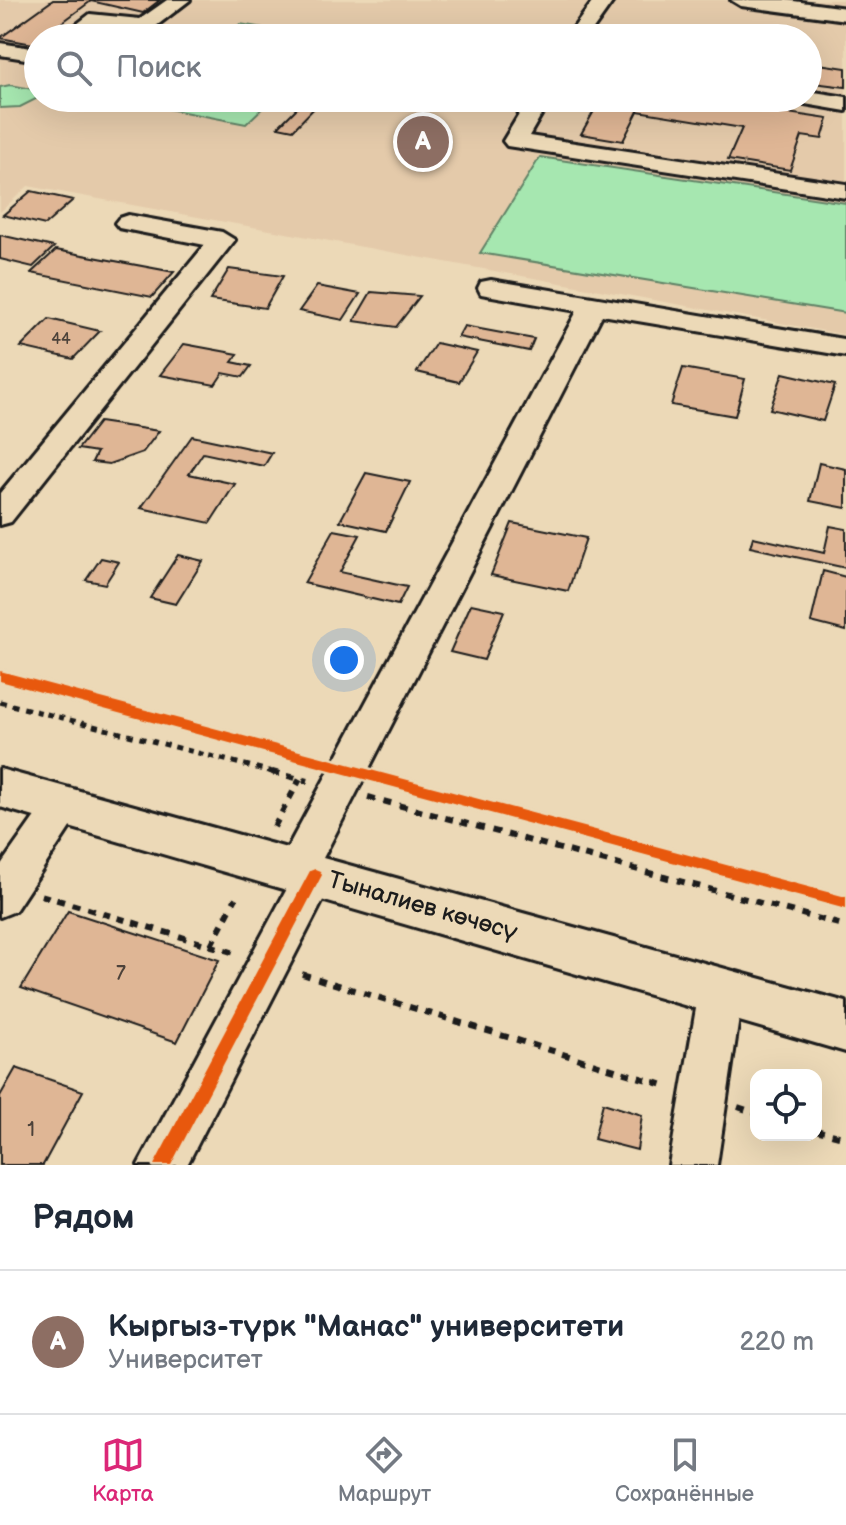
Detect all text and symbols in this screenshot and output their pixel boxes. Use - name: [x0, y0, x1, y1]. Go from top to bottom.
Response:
- search box: [24, 24, 822, 112]
- icon: search: [52, 46, 96, 90]
- text: Поиск: [116, 50, 202, 86]
- pin: A: [397, 112, 449, 172]
- house number: 44: [51, 330, 71, 349]
- your location: [324, 640, 364, 680]
- street label: Тыналиев көчөсү: [325, 865, 521, 947]
- house number: 7: [116, 962, 126, 986]
- map controls: [750, 1069, 822, 1141]
- button: locate: [750, 1069, 822, 1141]
- house number: 1: [27, 1118, 35, 1142]
- text: Рядом: [32, 1197, 134, 1238]
- text: Кыргыз-түрк "Манас" университети: [108, 1309, 624, 1345]
- text: A: [50, 1327, 66, 1358]
- text: 220 m: [740, 1327, 814, 1358]
- text: Университет: [108, 1345, 263, 1376]
- tab: Карта: [92, 1433, 154, 1508]
- tab: Маршрут: [338, 1433, 431, 1508]
- tab: Сохранённые: [615, 1433, 754, 1508]

